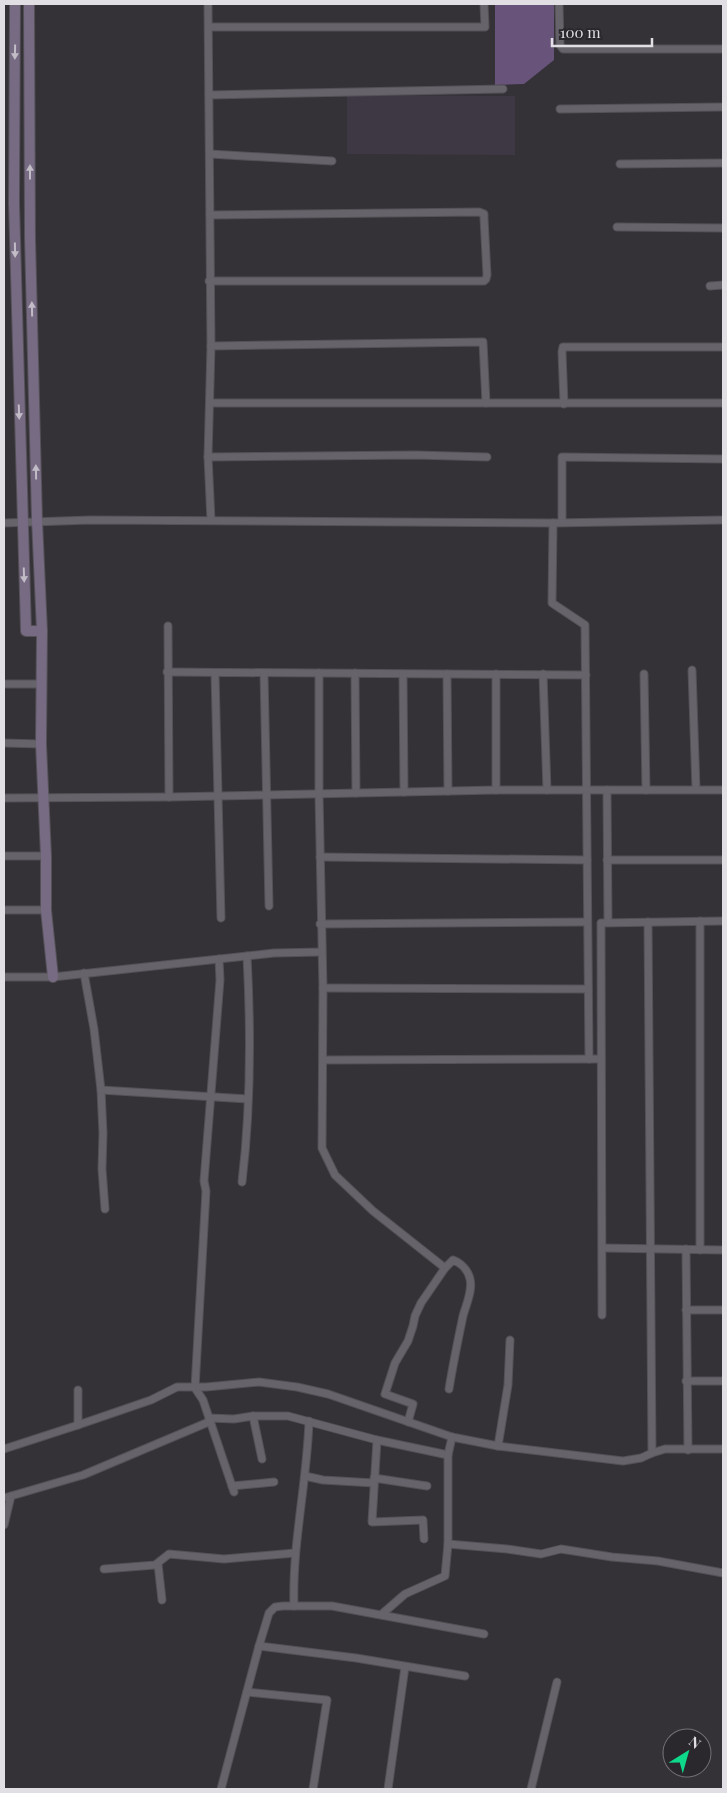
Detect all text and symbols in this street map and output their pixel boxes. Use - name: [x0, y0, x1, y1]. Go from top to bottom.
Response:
- scale bar: [552, 15, 652, 47]
- text: 100 m: [560, 22, 601, 42]
- one-way arrow: [10, 45, 18, 61]
- one-way arrow: [26, 164, 34, 180]
- one-way arrow: [12, 242, 20, 258]
- one-way arrow: [28, 301, 36, 317]
- one-way arrow: [16, 405, 24, 421]
- one-way arrow: [32, 463, 40, 479]
- one-way arrow: [20, 567, 28, 583]
- north arrow: [662, 1728, 712, 1778]
- text: N: [685, 1732, 705, 1753]

